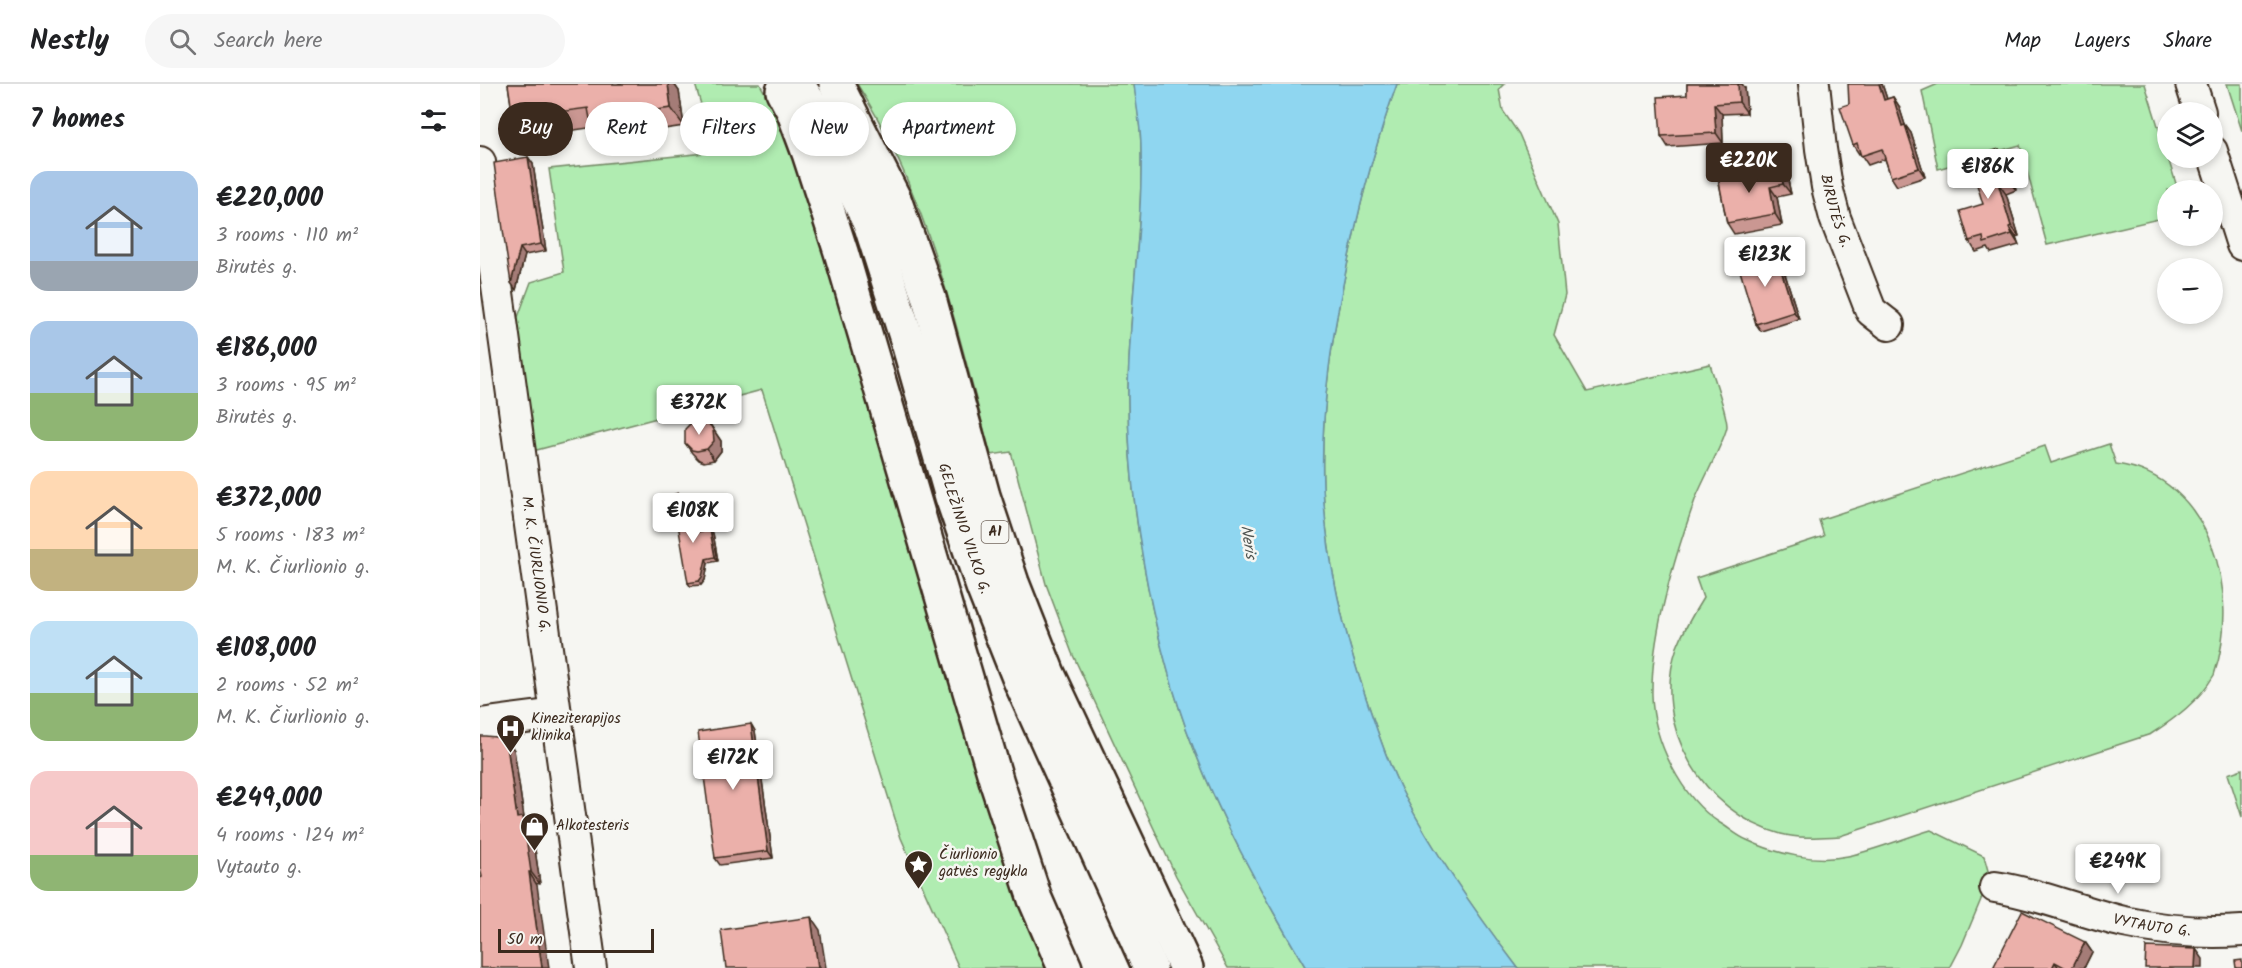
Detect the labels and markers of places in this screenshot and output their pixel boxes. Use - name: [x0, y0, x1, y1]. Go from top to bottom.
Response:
- pin: €220K: [1707, 143, 1791, 194]
- pin: €186K: [1946, 149, 2030, 200]
- pin: €123K: [1723, 237, 1807, 288]
- pin: €372K: [657, 385, 741, 436]
- pin: €108K: [651, 493, 735, 544]
- place label: Kineziterapijos klinika: [531, 707, 621, 748]
- hospital icon: Kineziterapijos klinika: [494, 712, 526, 754]
- pin: €172K: [691, 740, 775, 791]
- shop icon: Alkotesteris: [519, 810, 551, 852]
- place label: Alkotesteris: [556, 814, 630, 838]
- place label: Čiurlionio gatvės regykla: [938, 843, 1028, 884]
- pin: €249K: [2076, 844, 2160, 895]
- place icon: Čiurlionio gatvės regykla: [902, 848, 934, 890]

